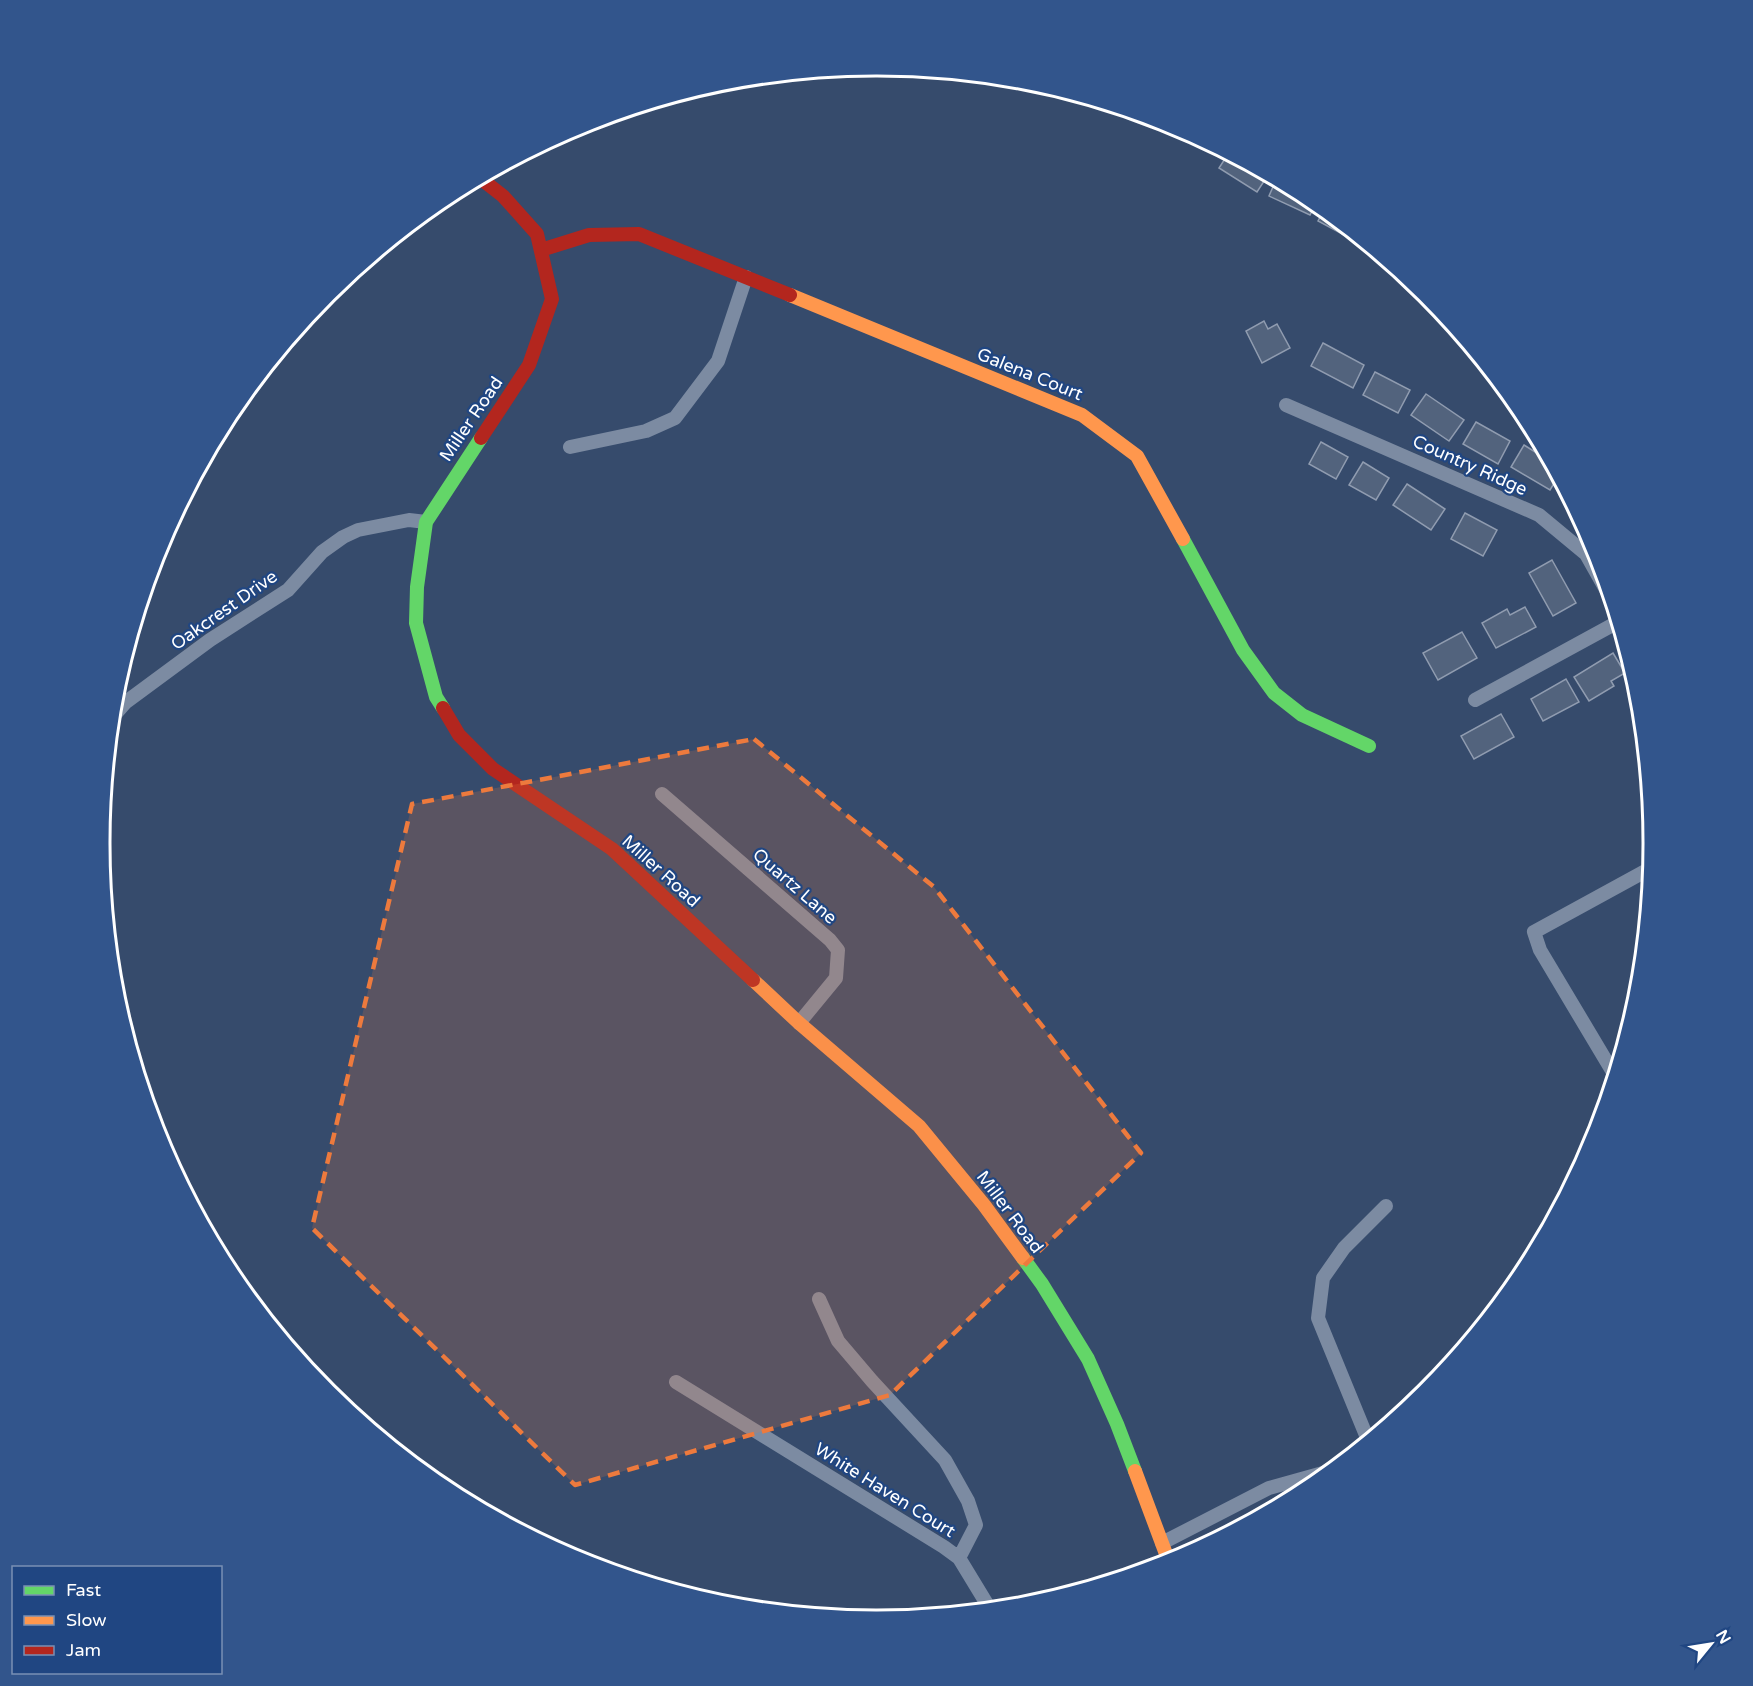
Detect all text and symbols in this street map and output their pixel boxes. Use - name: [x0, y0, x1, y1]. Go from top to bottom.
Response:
- street label: Galena Court: [974, 343, 1086, 405]
- street label: Miller Road: [435, 372, 507, 466]
- street label: Country Ridge: [1409, 430, 1531, 500]
- street label: Oakcrest Drive: [166, 565, 282, 655]
- street label: Miller Road: [617, 830, 705, 912]
- street label: Quartz Lane: [748, 843, 842, 929]
- street label: Miller Road: [972, 1166, 1048, 1258]
- street label: White Haven Court: [810, 1438, 960, 1542]
- legend: [12, 1566, 222, 1674]
- text: Fast: [66, 1579, 101, 1601]
- text: Slow: [66, 1609, 107, 1631]
- north arrow: [1681, 1614, 1741, 1674]
- text: N: [1711, 1626, 1735, 1648]
- text: Jam: [66, 1639, 101, 1661]

